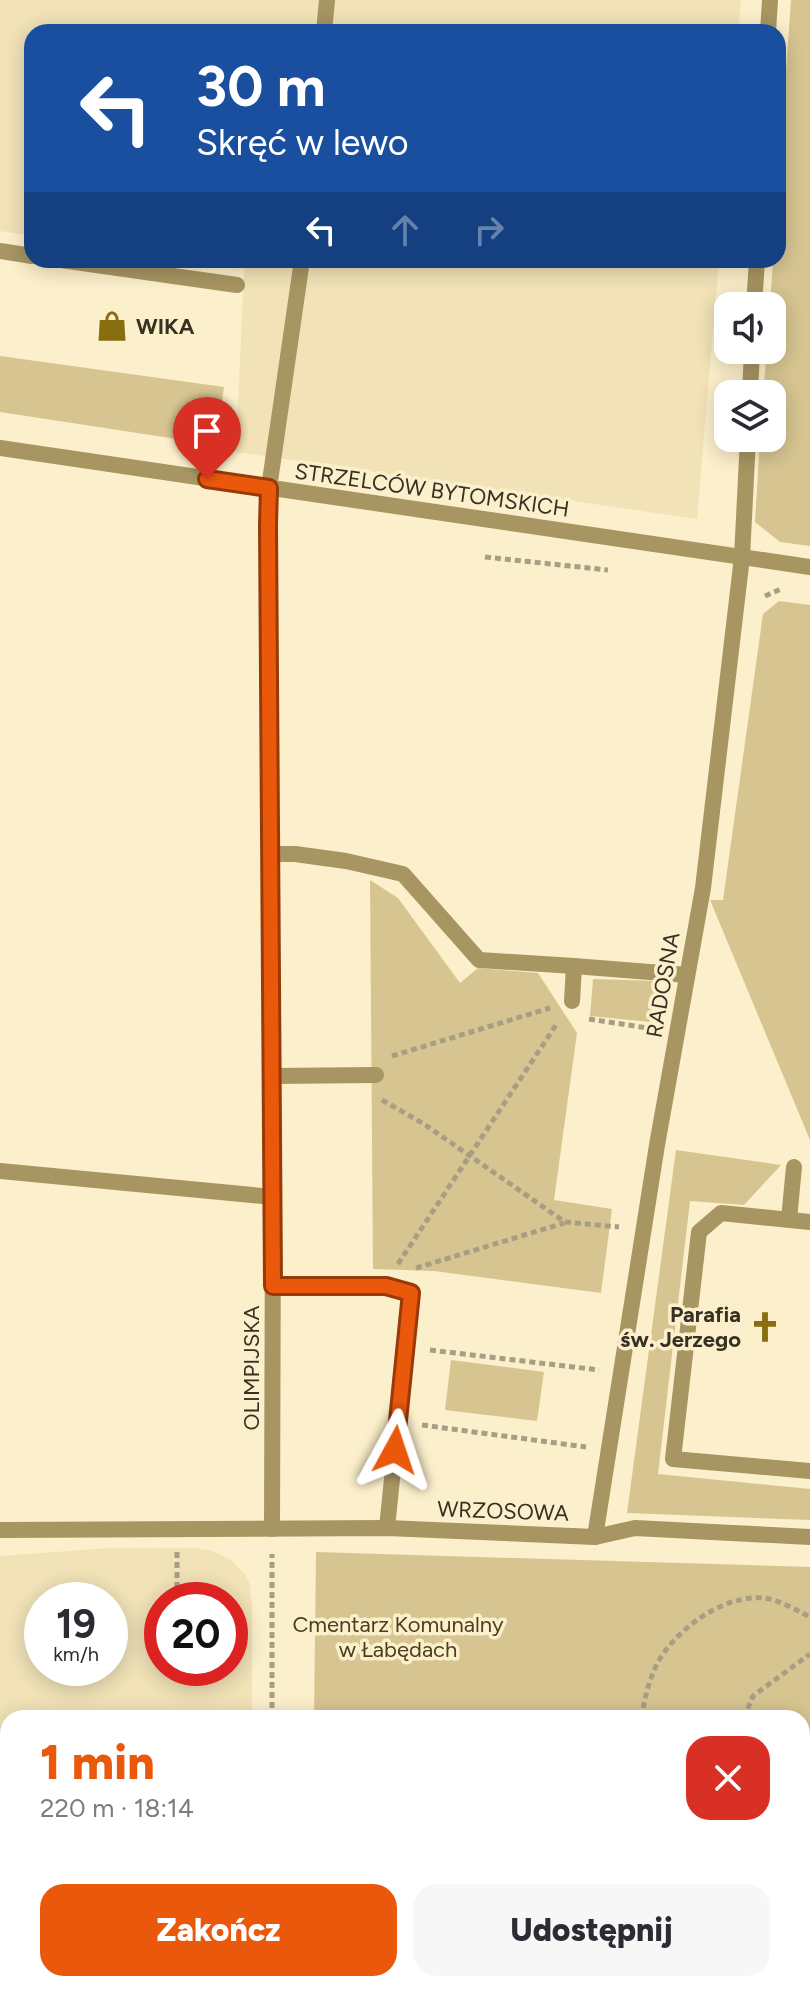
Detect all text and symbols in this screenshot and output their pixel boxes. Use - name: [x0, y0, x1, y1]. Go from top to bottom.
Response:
- text: 30 m: [196, 53, 326, 120]
- icon: left: [64, 56, 168, 160]
- text: Skręć w lewo: [196, 121, 409, 164]
- icon: left: [299, 208, 343, 252]
- icon: ahead: [383, 208, 427, 252]
- icon: right: [467, 208, 511, 252]
- map controls: [714, 292, 786, 452]
- button: sound: [714, 292, 786, 364]
- shop icon: WIKA: [95, 309, 129, 343]
- place label: WIKA: [136, 313, 195, 340]
- button: layers: [714, 380, 786, 452]
- pin: [173, 397, 241, 479]
- icon: arrive: [185, 409, 229, 453]
- street label: STRZELCÓW BYTOMSKICH: [293, 457, 571, 523]
- street label: RADOSNA: [640, 930, 686, 1040]
- place label: Parafia św. Jerzego: [620, 1301, 741, 1353]
- street label: OLIMPIJSKA: [238, 1305, 265, 1430]
- church icon: Parafia św. Jerzego: [748, 1310, 782, 1344]
- position arrow: [353, 1408, 437, 1492]
- street label: WRZOSOWA: [437, 1495, 569, 1527]
- speed limit sign: 20: [144, 1582, 248, 1686]
- text: 19: [56, 1600, 96, 1648]
- park label: Cmentarz Komunalny w Łabędach: [292, 1611, 504, 1663]
- text: km/h: [53, 1642, 99, 1666]
- text: 1 min: [40, 1733, 155, 1791]
- button: close: [686, 1736, 770, 1820]
- text: 220 m · 18:14: [40, 1792, 194, 1824]
- button: Zakończ: [40, 1884, 397, 1976]
- button: Udostępnij: [413, 1884, 770, 1976]

